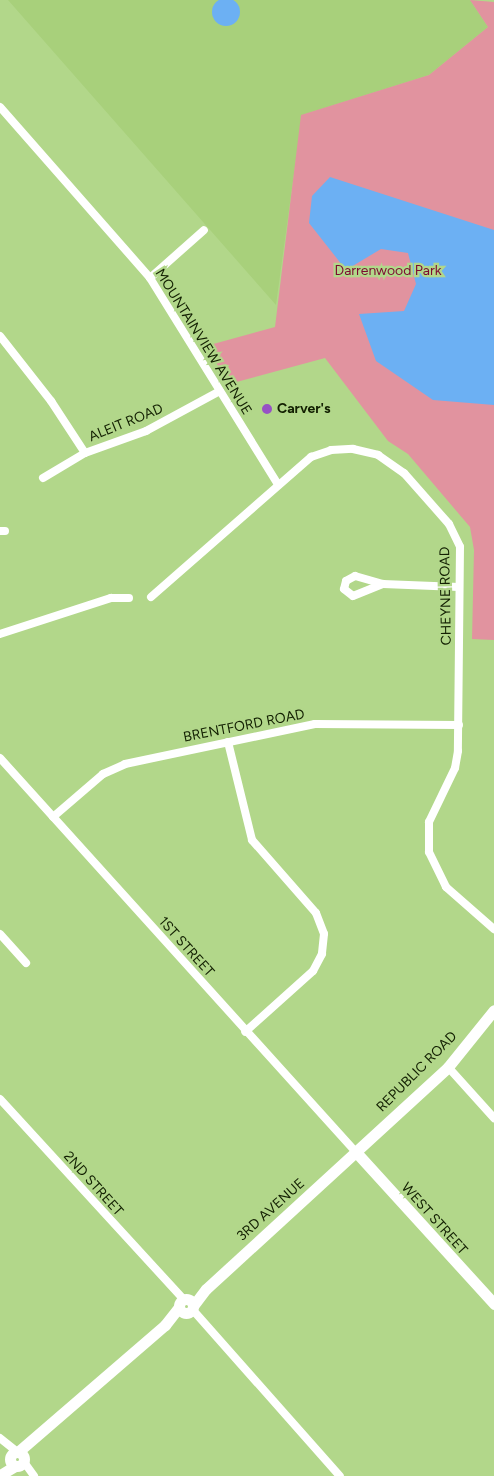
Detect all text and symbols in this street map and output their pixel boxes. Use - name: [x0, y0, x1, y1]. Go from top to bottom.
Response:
- park label: Darrenwood Park: [335, 263, 441, 279]
- street label: MOUNTAINVIEW AVENUE: [151, 266, 255, 418]
- street label: ALEIT ROAD: [86, 400, 166, 446]
- place label: Carver's: [277, 401, 330, 417]
- marker: Carver's: [261, 403, 273, 415]
- street label: CHEYNE ROAD: [437, 547, 455, 645]
- street label: BRENTFORD ROAD: [182, 706, 306, 746]
- street label: 1ST STREET: [155, 914, 217, 980]
- street label: REPUBLIC ROAD: [373, 1028, 461, 1116]
- street label: 2ND STREET: [60, 1148, 126, 1220]
- street label: 3RD AVENUE: [234, 1175, 308, 1245]
- street label: WEST STREET: [397, 1180, 471, 1258]

